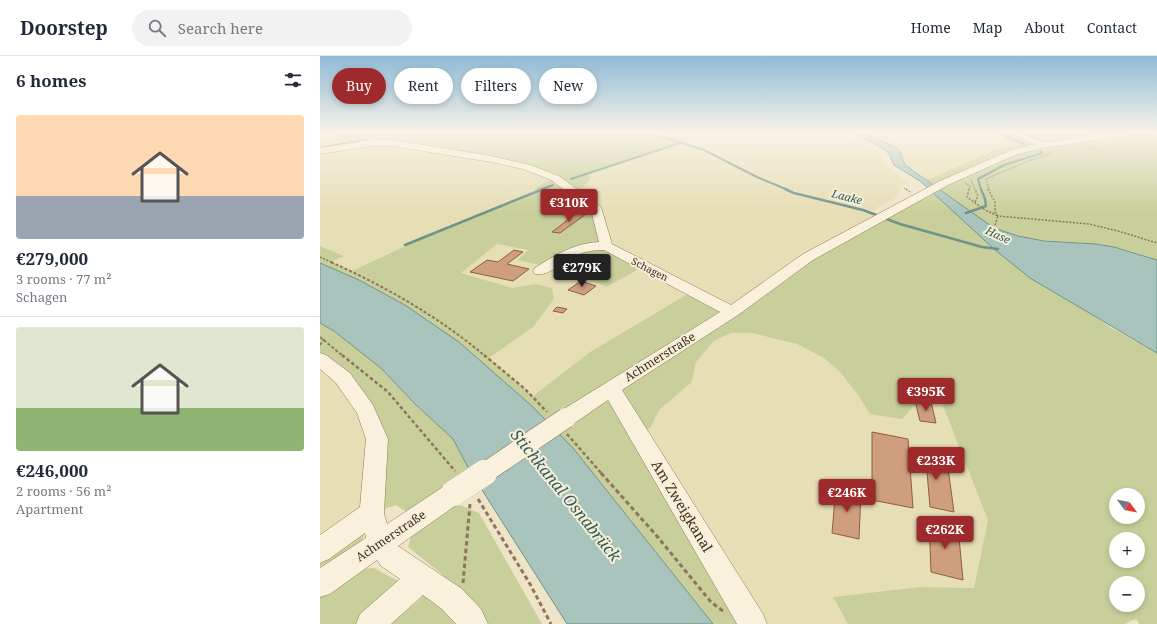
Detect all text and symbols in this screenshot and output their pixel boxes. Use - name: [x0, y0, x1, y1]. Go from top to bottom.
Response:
- search box: [132, 10, 412, 46]
- text: Doorstep: [20, 15, 108, 41]
- icon: search: [146, 17, 168, 39]
- text: Search here: [178, 18, 263, 38]
- text: Home: [911, 18, 951, 37]
- text: Map: [973, 18, 1002, 37]
- text: About: [1024, 18, 1065, 37]
- text: Contact: [1087, 18, 1137, 37]
- chip: Buy: [332, 68, 386, 104]
- chip: Rent: [394, 68, 453, 104]
- chip: Filters: [461, 68, 531, 104]
- chip: New: [539, 68, 597, 104]
- text: 6 homes: [16, 69, 86, 92]
- icon: filters: [282, 69, 304, 91]
- icon: home: [124, 141, 196, 213]
- water label: Laake: [829, 185, 865, 208]
- pin: €310K: [541, 189, 597, 223]
- text: €310K: [550, 193, 588, 211]
- water label: Hase: [983, 222, 1014, 247]
- text: €279,000: [16, 247, 88, 270]
- pin: €279K: [554, 254, 610, 288]
- street label: Schagen: [629, 254, 671, 284]
- text: €279K: [563, 258, 601, 276]
- text: 3 rooms · 77 m²: [16, 270, 111, 288]
- text: Schagen: [16, 288, 67, 306]
- street label: Achmerstraße: [621, 328, 699, 385]
- icon: home: [124, 353, 196, 425]
- pin: €395K: [898, 378, 954, 412]
- text: €395K: [907, 382, 945, 400]
- water label: Stichkanal Osnabrück: [506, 424, 627, 566]
- pin: €233K: [908, 447, 964, 481]
- text: €233K: [917, 451, 955, 469]
- street label: Am Zweigkanal: [648, 456, 718, 556]
- text: €246,000: [16, 459, 88, 482]
- pin: €246K: [819, 479, 875, 513]
- text: 2 rooms · 56 m²: [16, 482, 111, 500]
- text: €246K: [828, 483, 866, 501]
- north arrow: [1109, 488, 1145, 524]
- map controls: [1109, 488, 1145, 612]
- text: Apartment: [16, 500, 83, 518]
- street label: Achmerstraße: [352, 506, 429, 565]
- pin: €262K: [917, 516, 973, 550]
- text: €262K: [926, 520, 964, 538]
- button: +: [1109, 532, 1145, 568]
- button: −: [1109, 576, 1145, 612]

